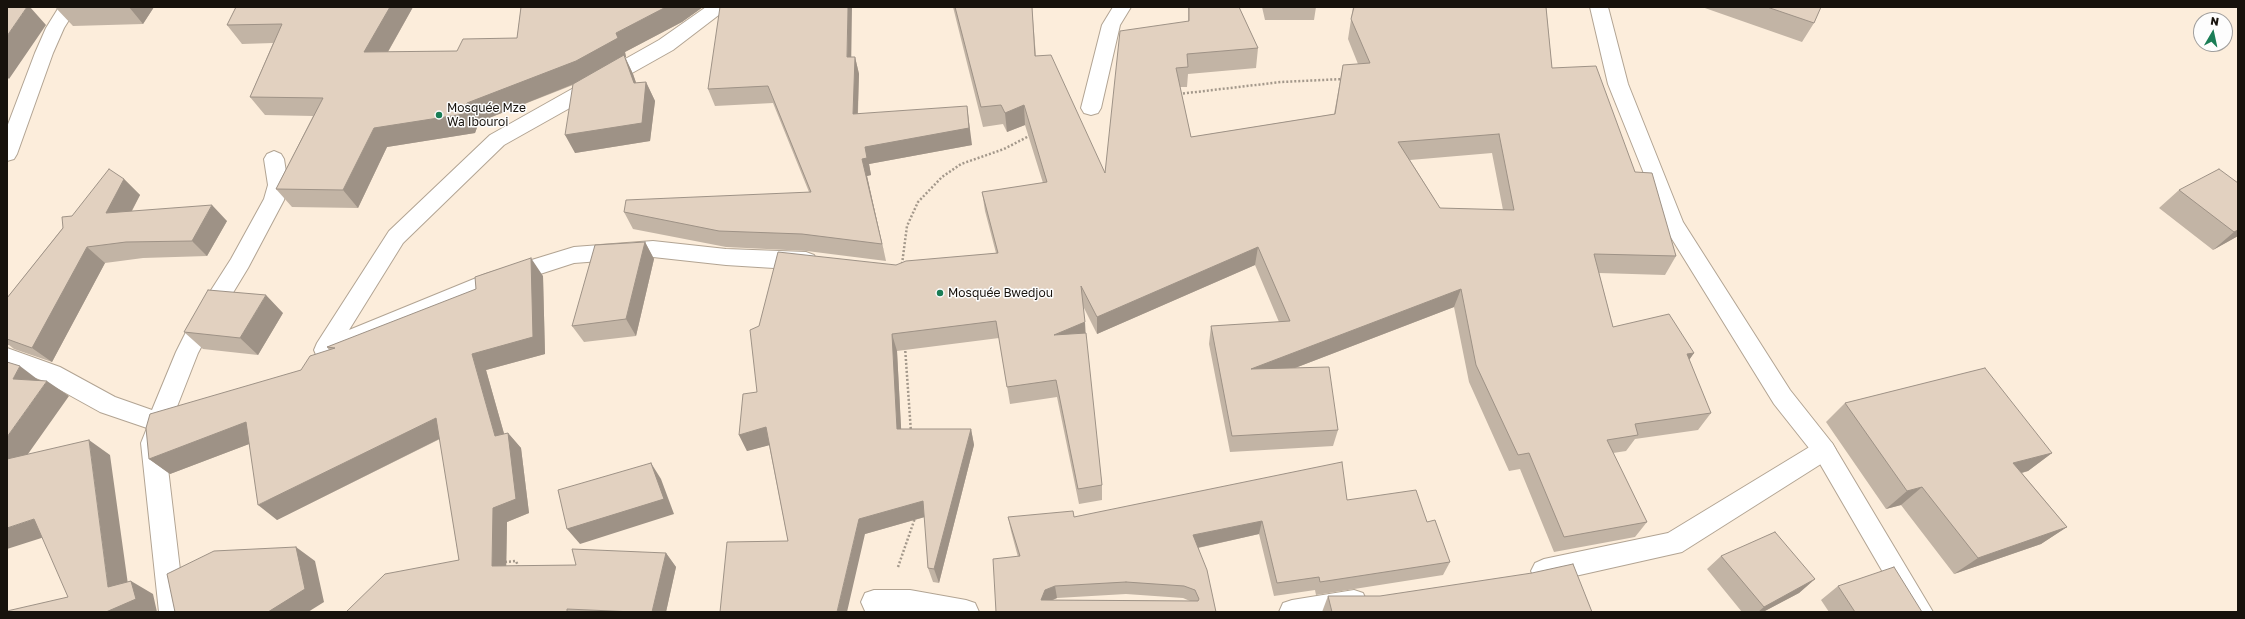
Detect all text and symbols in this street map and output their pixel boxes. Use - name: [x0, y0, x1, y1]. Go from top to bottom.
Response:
- north arrow: [2193, 12, 2233, 52]
- text: N: [2210, 14, 2220, 28]
- place label: Mosquée Mze Wa Ibouroi: [447, 101, 526, 129]
- marker: Mosquée Mze Wa Ibouroi: [434, 110, 444, 120]
- place label: Mosquée Bwedjou: [948, 286, 1053, 300]
- marker: Mosquée Bwedjou: [935, 288, 945, 298]

